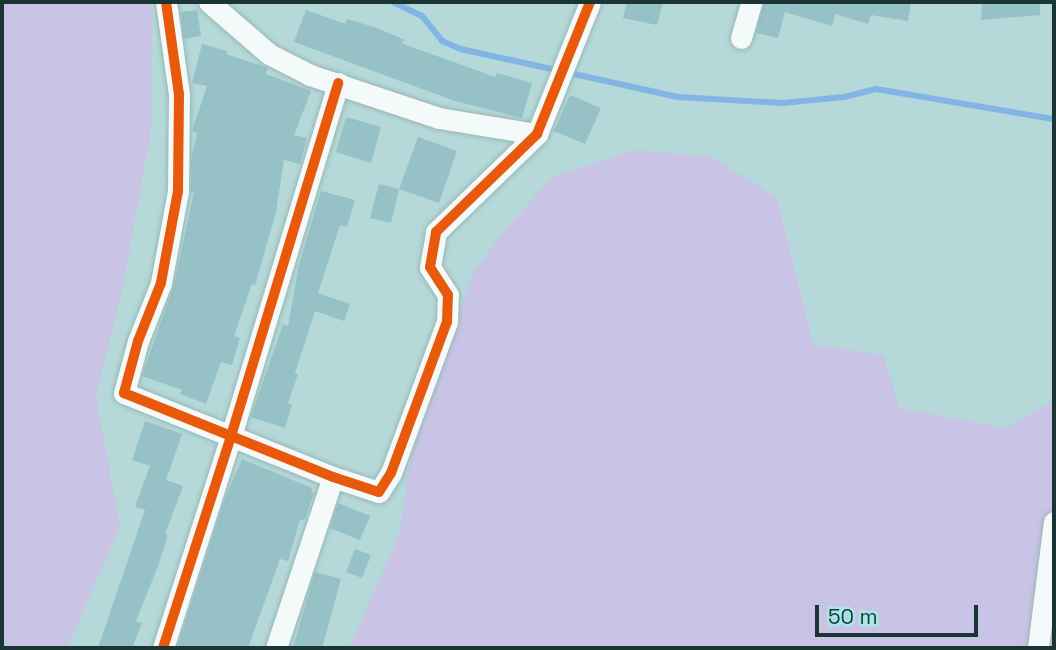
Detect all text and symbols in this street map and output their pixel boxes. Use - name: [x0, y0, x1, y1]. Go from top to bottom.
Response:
- scale bar: [818, 590, 981, 634]
- text: 50 m: [828, 603, 878, 630]

